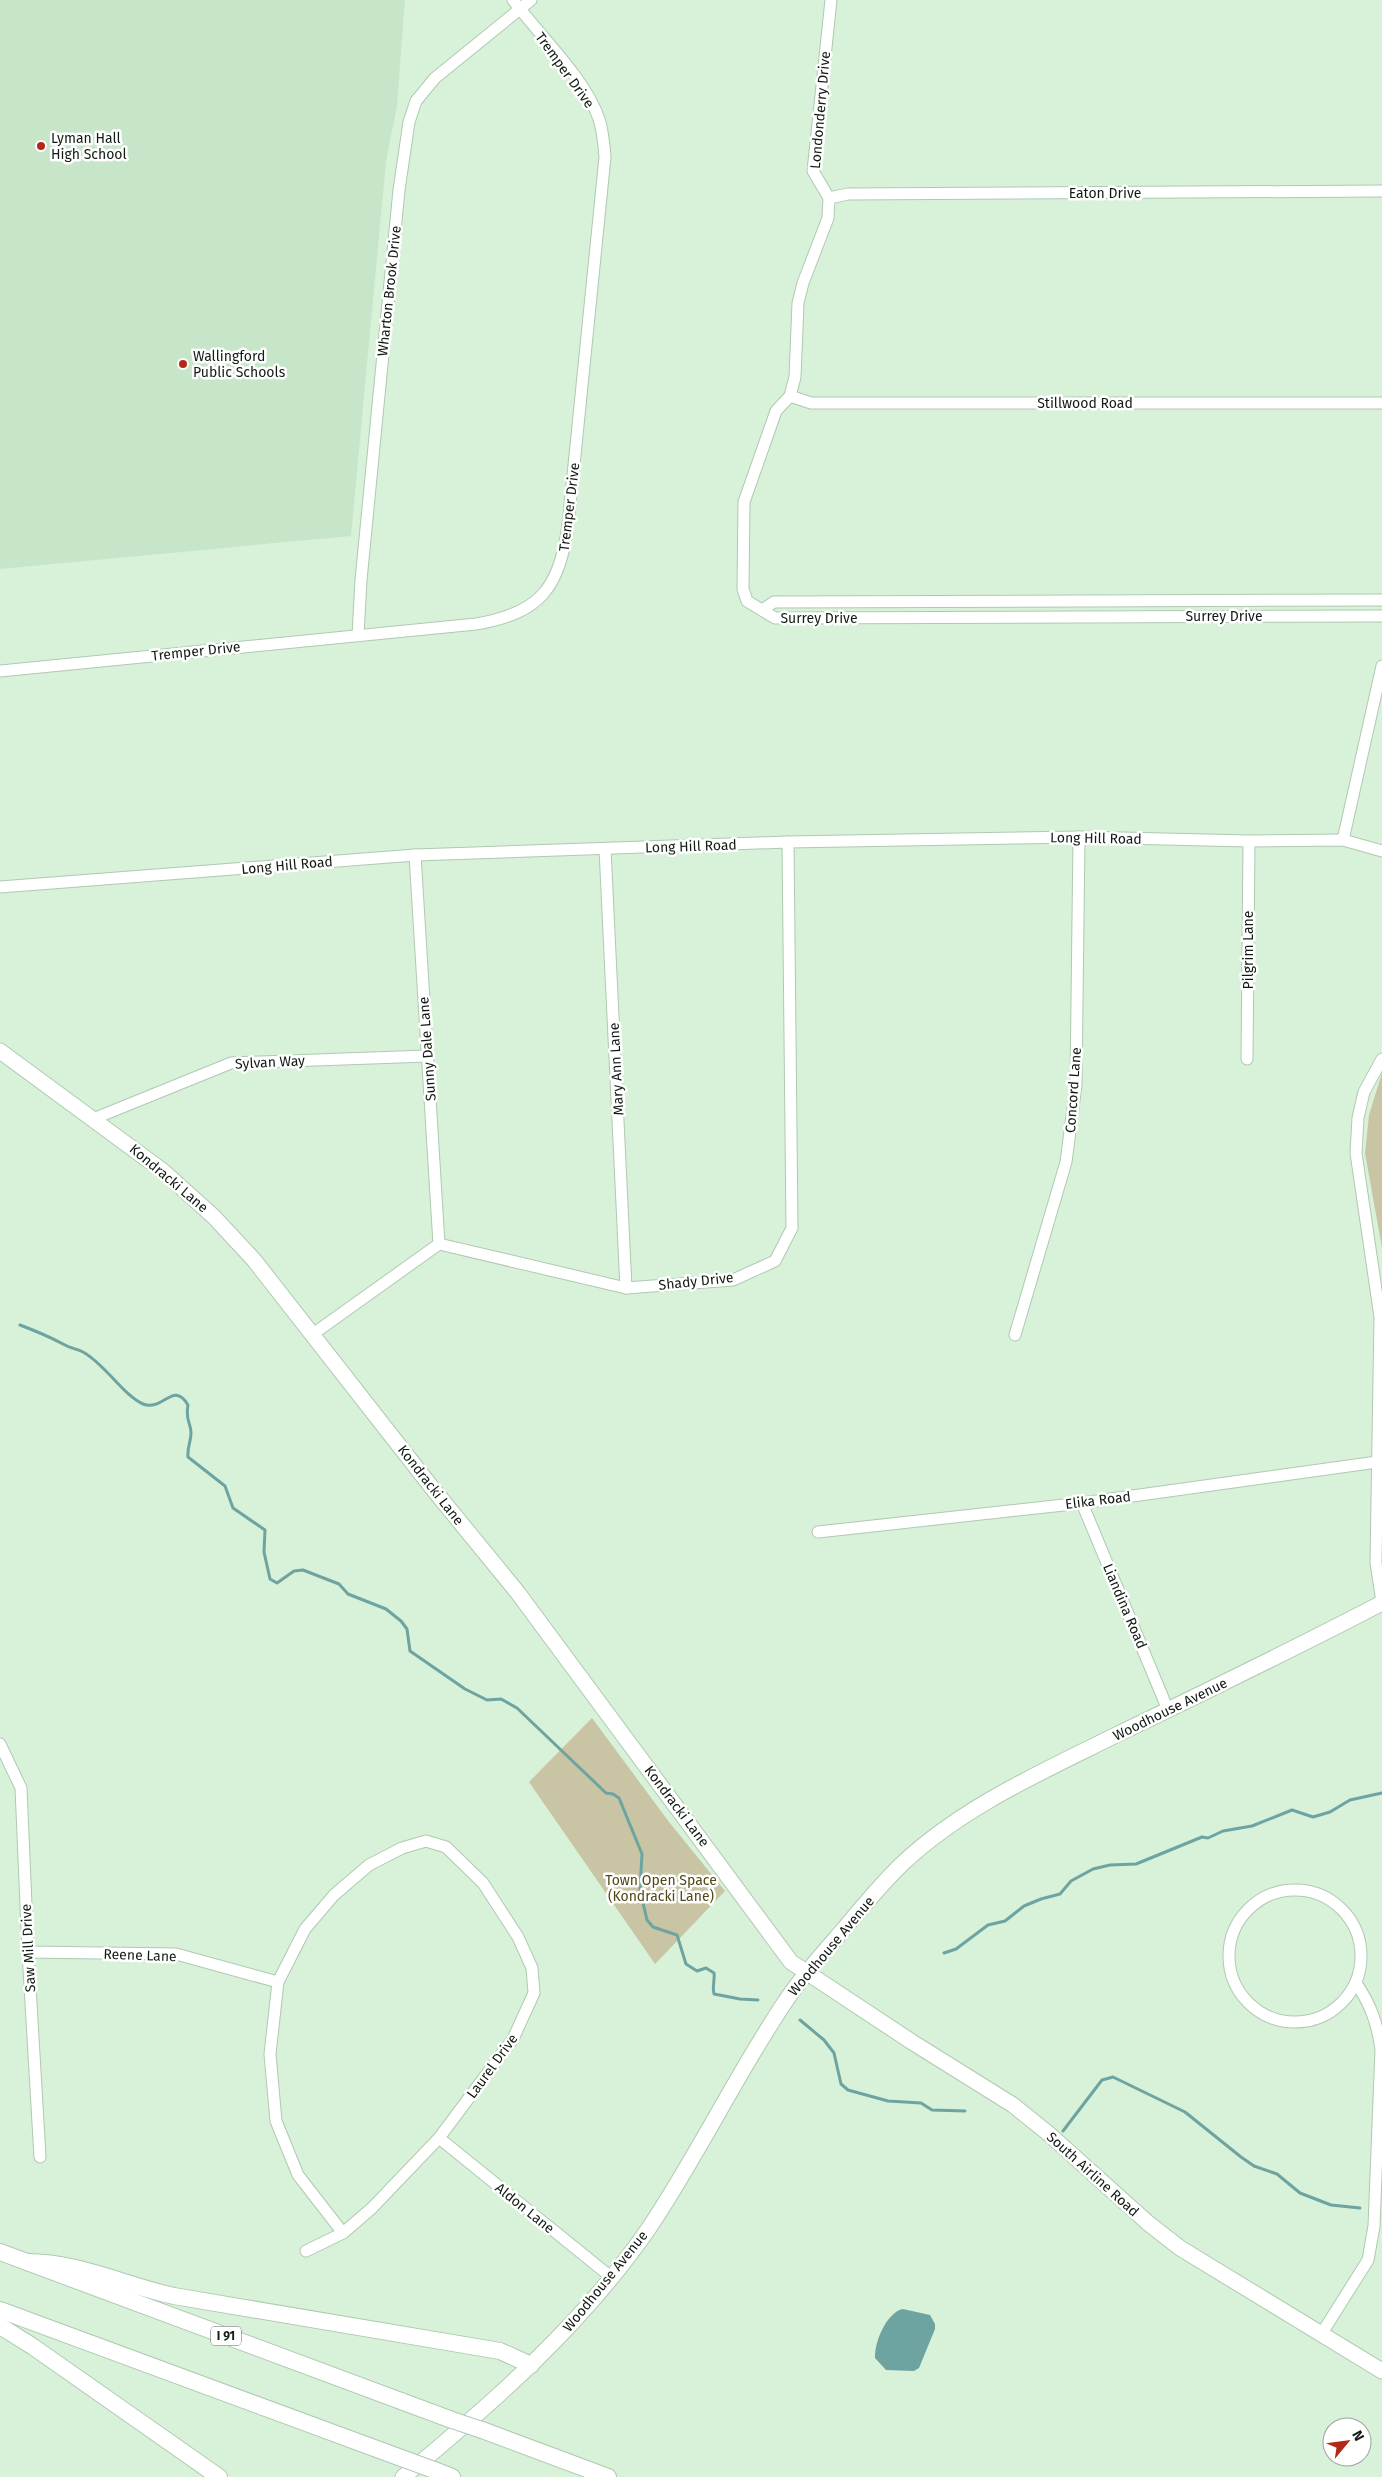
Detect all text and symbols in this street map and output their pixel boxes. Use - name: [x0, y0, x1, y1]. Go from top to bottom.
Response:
- street label: Tremper Drive: [531, 29, 598, 111]
- street label: Londonderry Drive: [807, 51, 834, 170]
- place label: Lyman Hall High School: [51, 130, 127, 163]
- marker: Lyman Hall High School: [35, 140, 47, 152]
- street label: Eaton Drive: [1069, 185, 1141, 202]
- street label: Wharton Brook Drive: [374, 225, 405, 357]
- place label: Wallingford Public Schools: [193, 348, 286, 381]
- marker: Wallingford Public Schools: [177, 358, 189, 370]
- street label: Stillwood Road: [1037, 395, 1133, 412]
- street label: Tremper Drive: [556, 462, 583, 552]
- street label: Surrey Drive: [1185, 608, 1263, 625]
- street label: Surrey Drive: [780, 610, 858, 627]
- street label: Tremper Drive: [151, 638, 241, 665]
- street label: Long Hill Road: [1050, 829, 1142, 848]
- street label: Long Hill Road: [645, 836, 737, 857]
- street label: Long Hill Road: [241, 853, 333, 878]
- street label: Pilgrim Lane: [1240, 911, 1257, 989]
- street label: Sunny Dale Lane: [415, 996, 440, 1102]
- street label: Mary Ann Lane: [606, 1022, 627, 1116]
- street label: Concord Lane: [1062, 1047, 1085, 1133]
- street label: Sylvan Way: [235, 1052, 306, 1073]
- street label: Kondracki Lane: [126, 1141, 211, 1216]
- street label: Shady Drive: [658, 1269, 734, 1294]
- street label: Kondracki Lane: [394, 1442, 467, 1529]
- street label: Elika Road: [1064, 1488, 1132, 1513]
- street label: Liandina Road: [1099, 1561, 1150, 1651]
- street label: Woodhouse Avenue: [1110, 1674, 1230, 1744]
- street label: Kondracki Lane: [641, 1762, 713, 1850]
- park label: Town Open Space (Kondracki Lane): [605, 1872, 717, 1905]
- street label: Woodhouse Avenue: [785, 1893, 878, 2000]
- street label: Saw Mill Drive: [18, 1903, 39, 1993]
- street label: Reene Lane: [103, 1946, 177, 1965]
- street label: Laurel Drive: [463, 2031, 522, 2102]
- street label: South Airline Road: [1043, 2129, 1142, 2220]
- street label: Aldon Lane: [492, 2180, 558, 2237]
- street label: Woodhouse Avenue: [559, 2227, 651, 2335]
- road number: I 91: [211, 2326, 241, 2346]
- north arrow: [1322, 2417, 1372, 2467]
- text: N: [1348, 2428, 1368, 2444]

